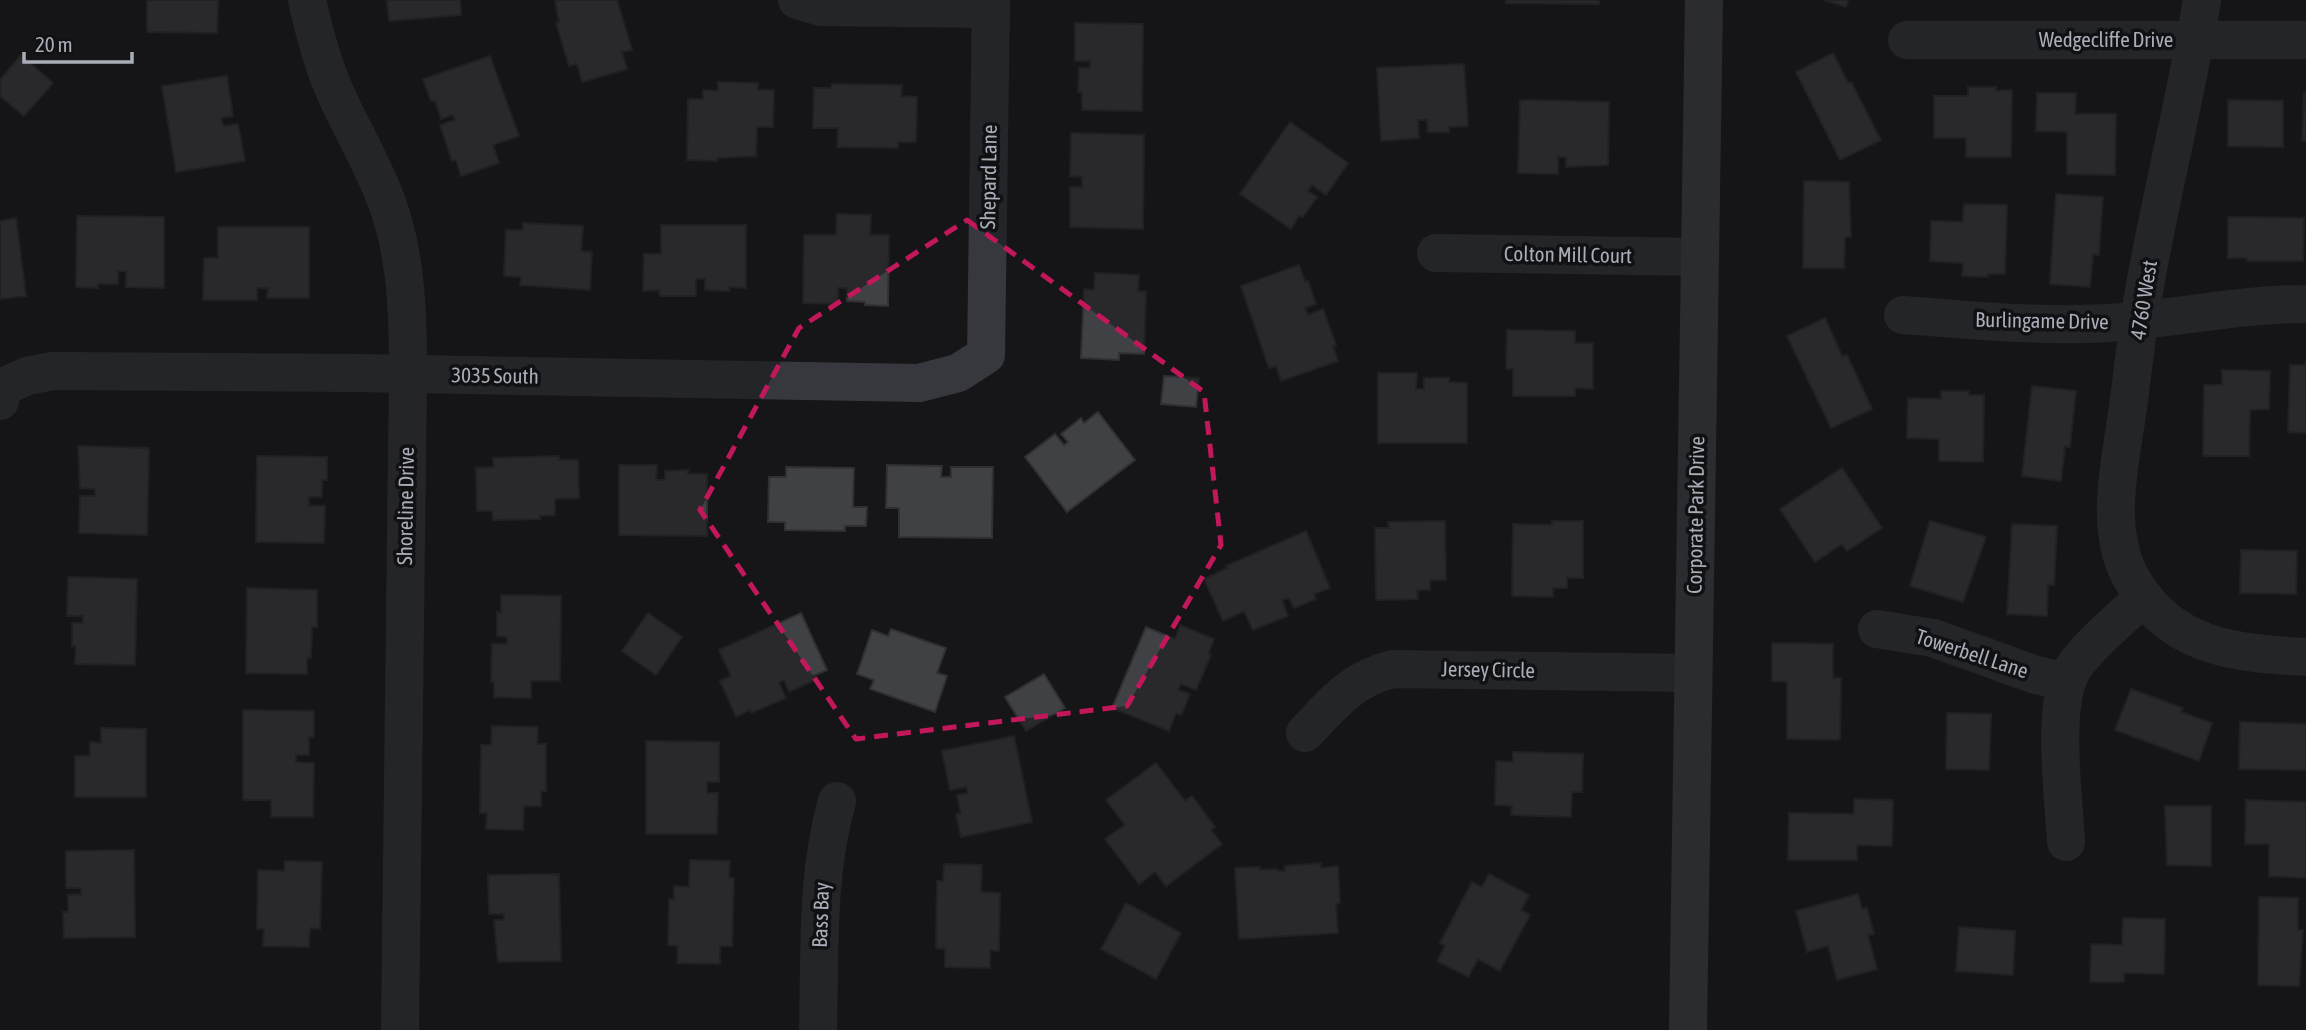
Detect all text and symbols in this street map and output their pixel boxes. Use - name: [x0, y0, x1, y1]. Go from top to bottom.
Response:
- scale bar: [24, 21, 133, 65]
- street label: Wedgecliffe Drive: [2039, 27, 2173, 51]
- text: 20 m: [35, 32, 73, 56]
- street label: Shepard Lane: [975, 124, 1001, 230]
- street label: Colton Mill Court: [1504, 241, 1632, 267]
- street label: 4760 West: [2125, 258, 2161, 341]
- street label: Burlingame Drive: [1975, 307, 2109, 333]
- street label: 3035 South: [451, 362, 539, 388]
- street label: Corporate Park Drive: [1682, 436, 1708, 594]
- street label: Shoreline Drive: [392, 447, 418, 565]
- street label: Towerbell Lane: [1913, 624, 2032, 683]
- street label: Jersey Circle: [1441, 656, 1535, 682]
- street label: Bass Bay: [807, 881, 833, 948]

